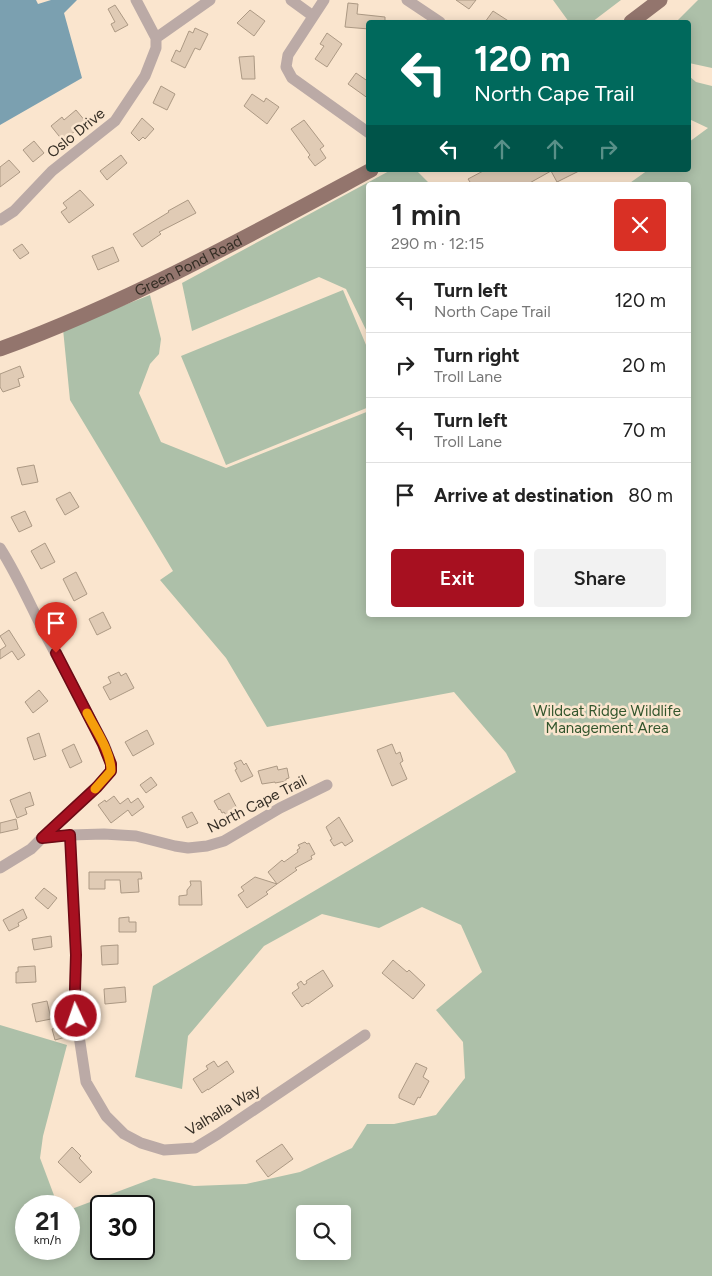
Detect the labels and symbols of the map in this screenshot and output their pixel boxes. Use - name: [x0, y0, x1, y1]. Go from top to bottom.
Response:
- street label: Oslo Drive: [44, 104, 108, 162]
- street label: Green Pond Road: [132, 231, 245, 300]
- pin: [35, 602, 77, 653]
- park label: Wildcat Ridge Wildlife Management Area: [533, 702, 681, 737]
- street label: North Cape Trail: [204, 771, 310, 837]
- position arrow: [49, 989, 101, 1041]
- street label: Valhalla Way: [182, 1081, 264, 1139]
- speed limit sign: 30: [90, 1195, 155, 1260]

